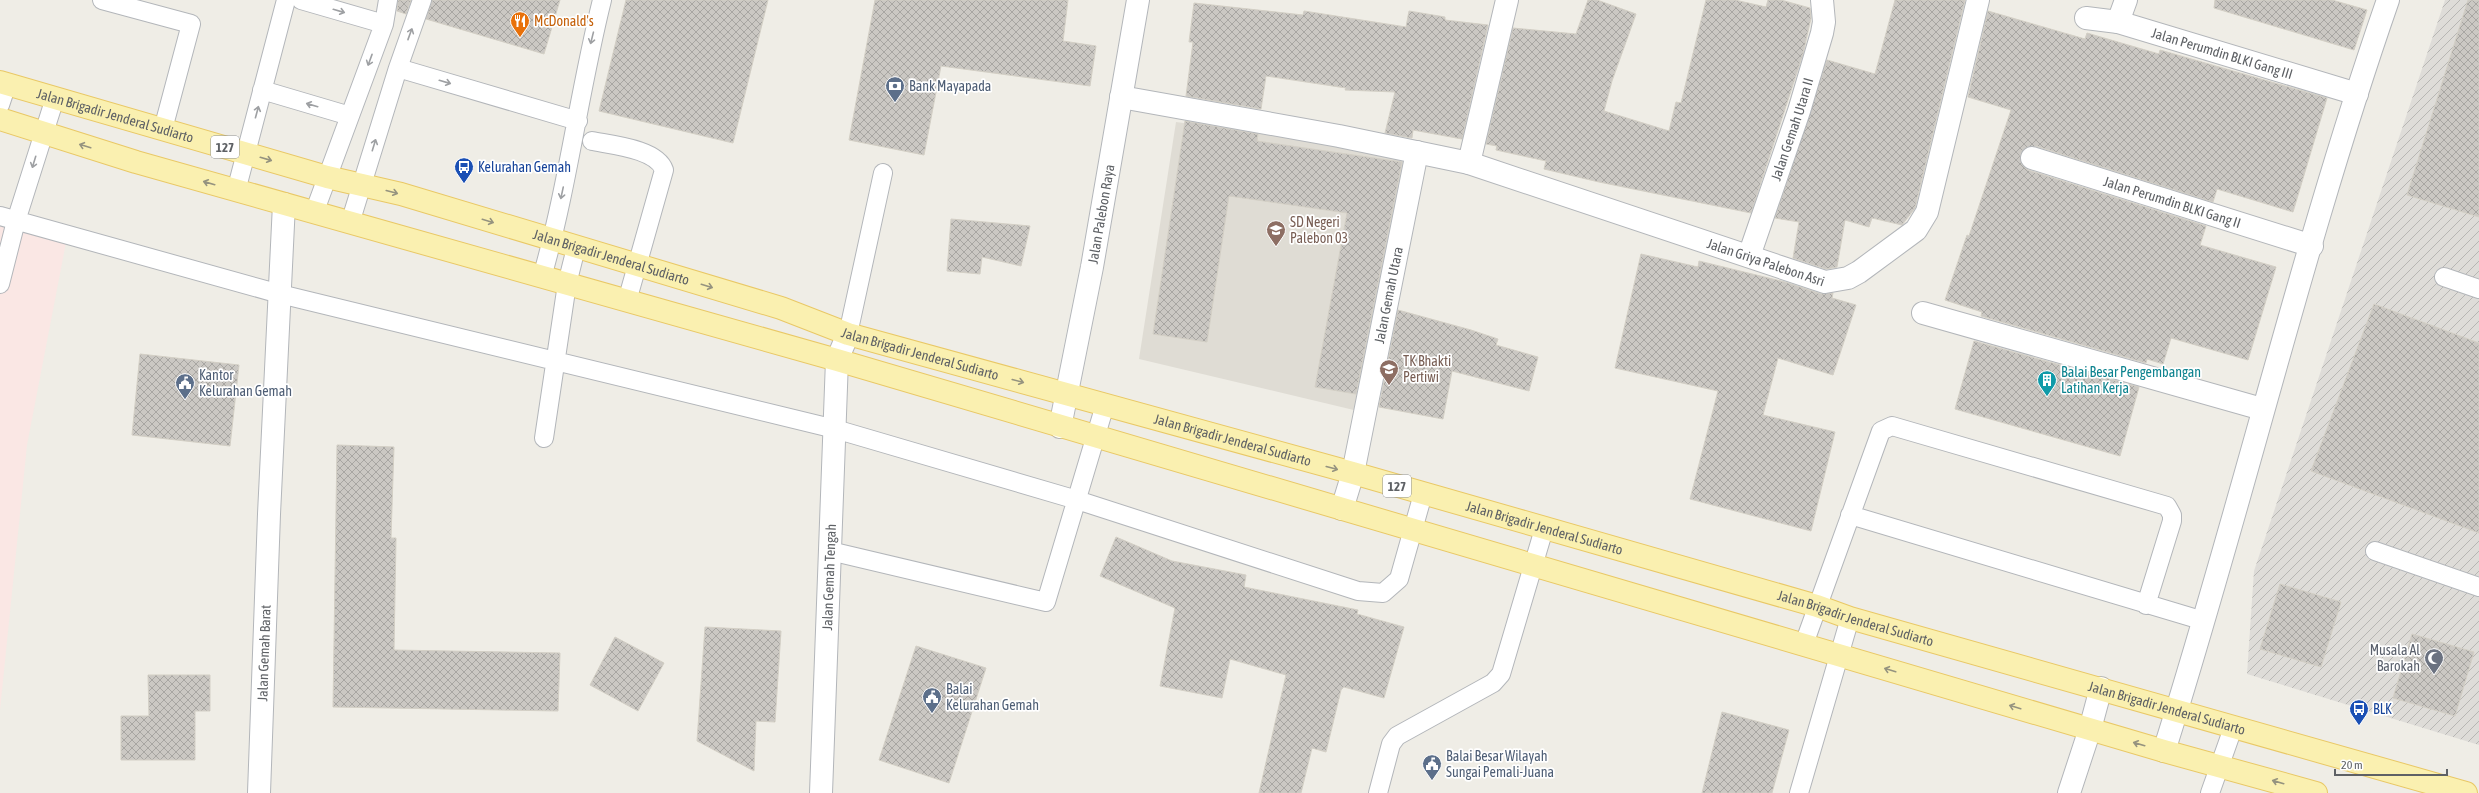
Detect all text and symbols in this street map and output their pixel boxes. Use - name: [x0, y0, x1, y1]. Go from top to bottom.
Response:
- one-way arrow: [332, 8, 345, 15]
- restaurant icon: McDonald's: [509, 10, 531, 38]
- place label: McDonald's: [534, 13, 594, 29]
- street label: Jalan Perumdin BLKI Gang III: [2150, 25, 2295, 82]
- one-way arrow: [407, 28, 415, 40]
- one-way arrow: [588, 31, 596, 44]
- one-way arrow: [366, 54, 374, 66]
- bank icon: Bank Mayapada: [884, 75, 906, 103]
- street label: Jalan Gemah Utara II: [1768, 76, 1816, 183]
- place label: Bank Mayapada: [909, 78, 991, 94]
- one-way arrow: [438, 79, 451, 86]
- street label: Jalan Brigadir Jenderal Sudiarto: [35, 85, 195, 146]
- one-way arrow: [306, 101, 319, 108]
- one-way arrow: [253, 106, 261, 119]
- road number: 127: [211, 136, 239, 158]
- one-way arrow: [370, 140, 378, 152]
- one-way arrow: [78, 142, 91, 149]
- one-way arrow: [30, 155, 37, 168]
- one-way arrow: [259, 156, 272, 163]
- bus stop icon: Kelurahan Gemah: [453, 156, 475, 184]
- place label: Kelurahan Gemah: [478, 159, 571, 175]
- street label: Jalan Palebon Raya: [1085, 163, 1118, 265]
- street label: Jalan Perumdin BLKI Gang II: [2102, 173, 2243, 231]
- one-way arrow: [203, 179, 216, 186]
- one-way arrow: [558, 186, 566, 199]
- one-way arrow: [385, 189, 398, 196]
- place label: SD Negeri Palebon 03: [1290, 214, 1348, 246]
- one-way arrow: [481, 218, 494, 225]
- school or university icon: SD Negeri Palebon 03: [1265, 219, 1287, 247]
- street label: Jalan Brigadir Jenderal Sudiarto: [531, 226, 691, 288]
- street label: Jalan Griya Palebon Asri: [1705, 235, 1827, 289]
- street label: Jalan Gemah Utara: [1371, 245, 1406, 345]
- one-way arrow: [700, 283, 713, 290]
- street label: Jalan Brigadir Jenderal Sudiarto: [839, 324, 1001, 383]
- place label: TK Bhakti Pertiwi: [1403, 353, 1451, 385]
- school or university icon: TK Bhakti Pertiwi: [1378, 358, 1400, 386]
- place label: Balai Besar Pengembangan Latihan Kerja: [2061, 364, 2201, 396]
- place label: Kantor Kelurahan Gemah: [199, 367, 292, 399]
- building icon: Balai Besar Pengembangan Latihan Kerja: [2036, 369, 2058, 397]
- public building icon: Kantor Kelurahan Gemah: [174, 372, 196, 400]
- one-way arrow: [1011, 378, 1024, 385]
- street label: Jalan Brigadir Jenderal Sudiarto: [1152, 411, 1313, 469]
- one-way arrow: [1326, 464, 1339, 472]
- road number: 127: [1383, 475, 1411, 497]
- street label: Jalan Brigadir Jenderal Sudiarto: [1464, 498, 1625, 558]
- street label: Jalan Gemah Tengah: [819, 524, 839, 631]
- street label: Jalan Brigadir Jenderal Sudiarto: [1776, 587, 1935, 649]
- street label: Jalan Gemah Barat: [254, 605, 274, 702]
- place label: Musala Al Barokah: [2370, 642, 2420, 674]
- mosque icon: Musala Al Barokah: [2423, 647, 2445, 675]
- one-way arrow: [1884, 666, 1897, 673]
- street label: Jalan Brigadir Jenderal Sudiarto: [2087, 678, 2247, 738]
- place label: Balai Kelurahan Gemah: [946, 681, 1039, 713]
- public building icon: Balai Kelurahan Gemah: [921, 686, 943, 714]
- bus stop icon: BLK: [2348, 698, 2370, 726]
- place label: BLK: [2373, 701, 2392, 717]
- one-way arrow: [2009, 703, 2022, 710]
- one-way arrow: [2133, 740, 2146, 747]
- place label: Balai Besar Wilayah Sungai Pemali-Juana: [1446, 748, 1554, 780]
- scale bar: [2335, 751, 2447, 777]
- public building icon: Balai Besar Wilayah Sungai Pemali-Juana: [1421, 753, 1443, 781]
- text: 20 m: [2341, 758, 2363, 772]
- one-way arrow: [2272, 778, 2285, 785]

